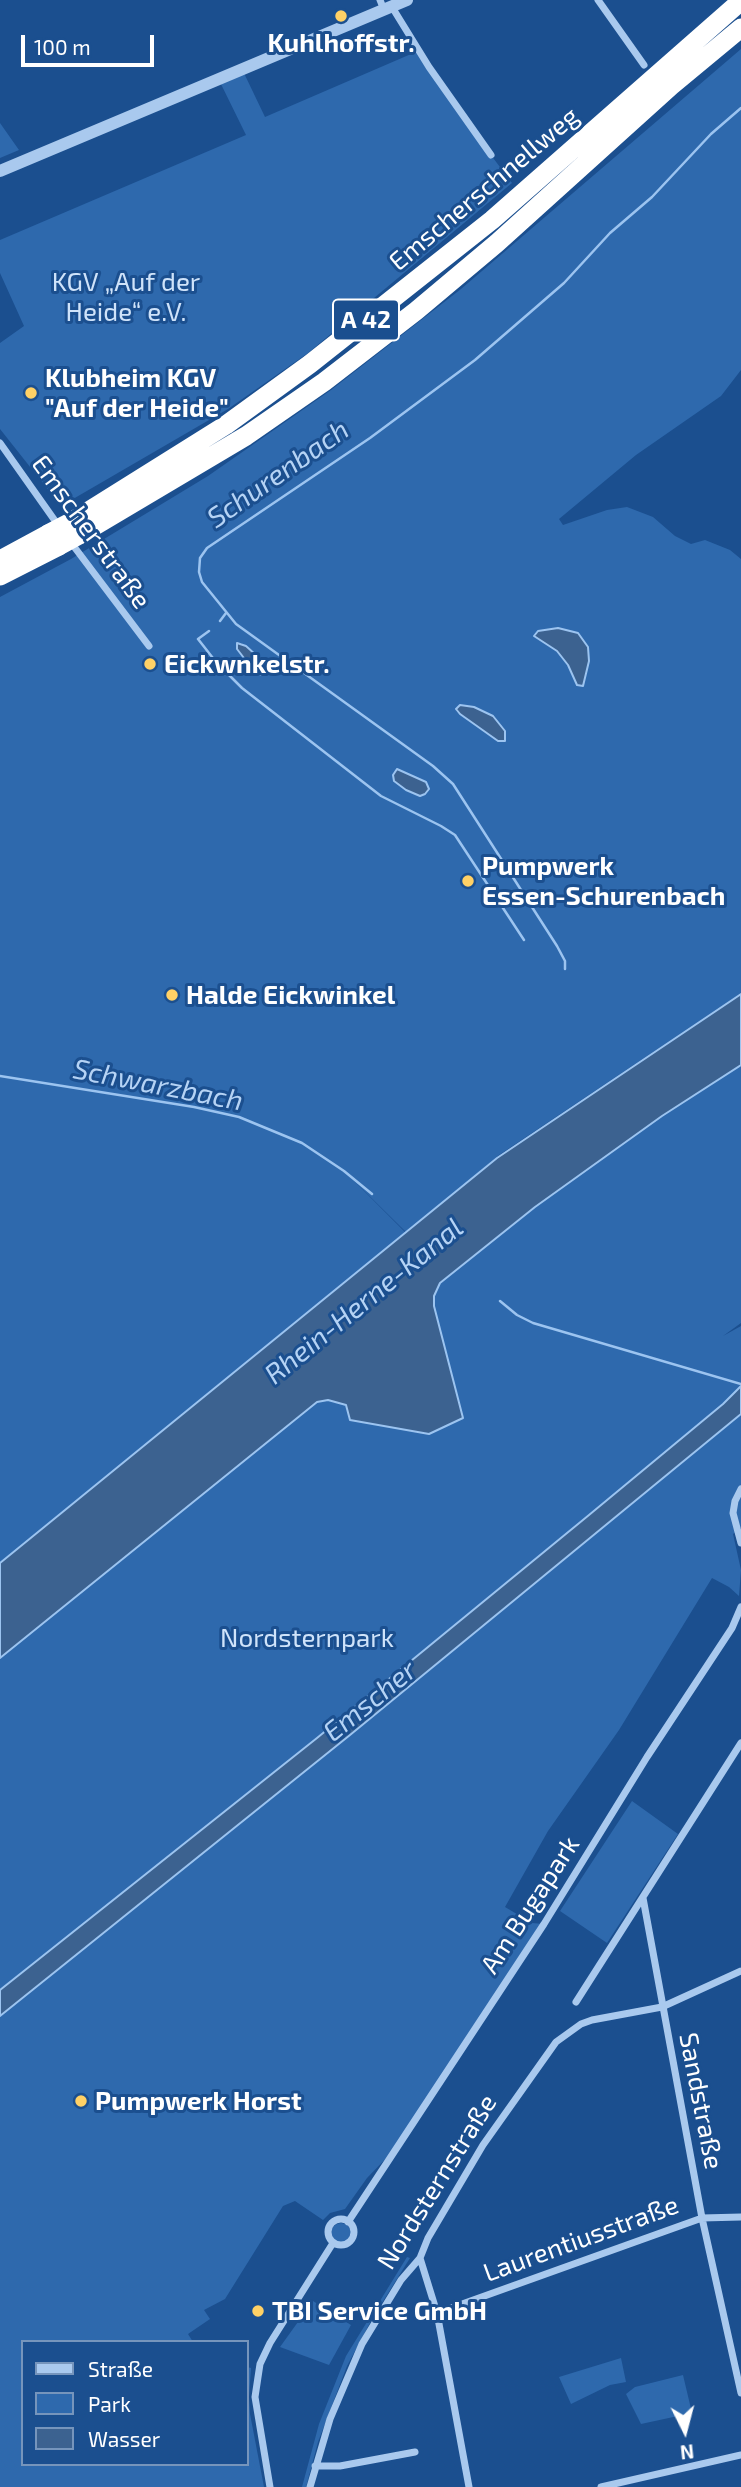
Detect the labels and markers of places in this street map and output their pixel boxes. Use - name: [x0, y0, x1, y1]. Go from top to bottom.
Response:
- marker: Kuhlhoffstr.: [333, 8, 349, 24]
- place label: Kuhlhoffstr.: [267, 27, 415, 59]
- place label: Klubheim KGV "Auf der Heide": [45, 362, 229, 424]
- marker: Klubheim KGV "Auf der Heide": [23, 385, 39, 401]
- place label: Eickwnkelstr.: [164, 648, 329, 680]
- marker: Eickwnkelstr.: [142, 656, 158, 672]
- place label: Pumpwerk Essen-Schurenbach: [482, 850, 725, 912]
- marker: Pumpwerk Essen-Schurenbach: [460, 873, 476, 889]
- place label: Halde Eickwinkel: [186, 979, 395, 1011]
- marker: Halde Eickwinkel: [164, 987, 180, 1003]
- place label: Pumpwerk Horst: [95, 2085, 302, 2117]
- marker: Pumpwerk Horst: [73, 2093, 89, 2109]
- place label: TBI Service GmbH: [272, 2295, 487, 2327]
- marker: TBI Service GmbH: [250, 2303, 266, 2319]

